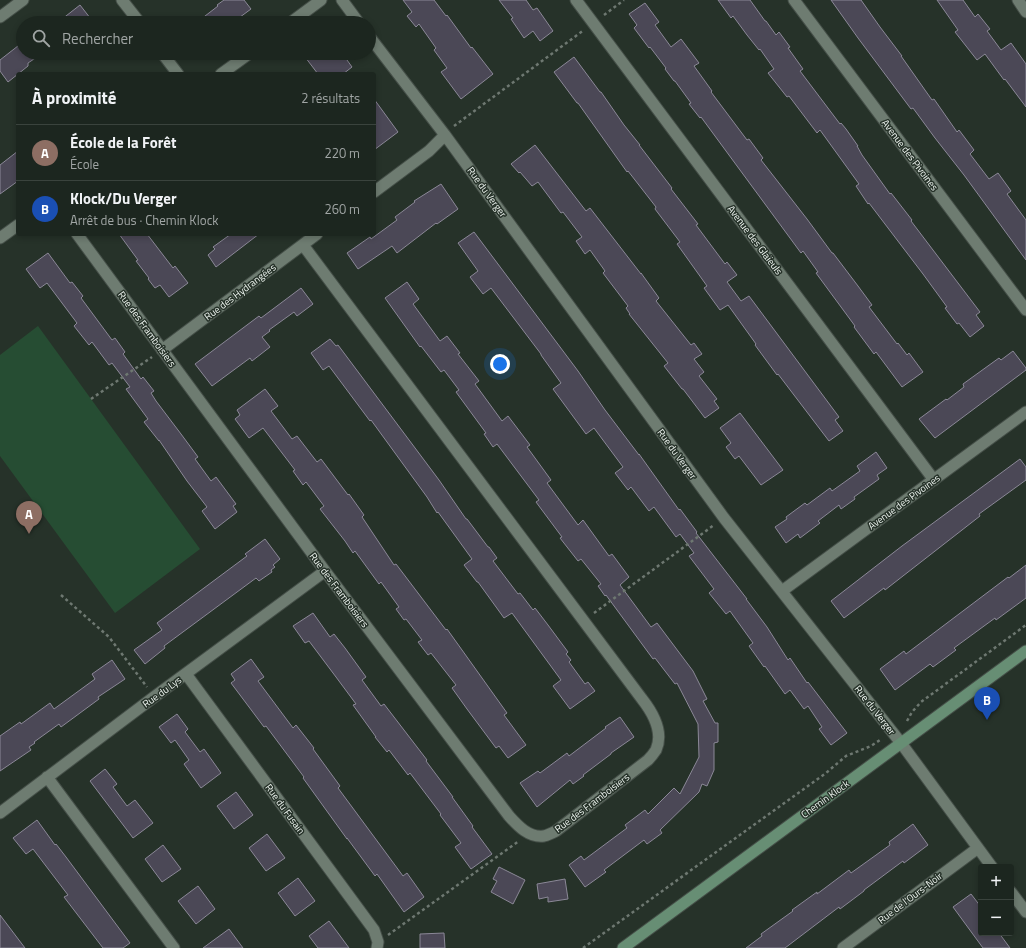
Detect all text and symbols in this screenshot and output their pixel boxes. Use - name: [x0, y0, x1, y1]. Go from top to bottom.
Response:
- search box: [16, 16, 376, 60]
- icon: search: [30, 27, 52, 49]
- text: Rechercher: [62, 27, 133, 50]
- text: À proximité: [32, 85, 116, 111]
- text: 2 résultats: [301, 88, 360, 108]
- street label: Avenue des Pivoines: [878, 116, 942, 194]
- text: École de la Forêt: [70, 131, 176, 154]
- text: A: [41, 143, 49, 163]
- text: 220 m: [324, 143, 360, 163]
- text: École: [70, 154, 99, 174]
- street label: Rue du Verger: [464, 164, 511, 221]
- text: Klock/Du Verger: [70, 187, 177, 210]
- text: B: [41, 199, 49, 219]
- text: 260 m: [324, 199, 360, 219]
- street label: Avenue des Glaïeuls: [724, 202, 786, 278]
- text: Arrêt de bus · Chemin Klock: [70, 210, 219, 230]
- street label: Rue des Hydrangées: [201, 260, 279, 324]
- street label: Rue des Framboisiers: [114, 288, 180, 370]
- your location: [490, 354, 510, 374]
- street label: Rue du Verger: [654, 426, 701, 483]
- street label: Avenue des Pivoines: [865, 470, 943, 533]
- pin: A: [16, 501, 42, 534]
- street label: Rue des Framboisiers: [306, 549, 372, 631]
- street label: Rue du Lys: [139, 672, 185, 711]
- street label: Rue du Verger: [851, 682, 899, 738]
- pin: B: [974, 687, 1000, 720]
- street label: Rue des Framboisiers: [551, 770, 633, 836]
- street label: Chemin Klock: [798, 776, 852, 822]
- street label: Rue du Fusain: [262, 781, 308, 837]
- map controls: [978, 864, 1014, 936]
- button: +: [978, 864, 1014, 900]
- street label: Rue de l'Ours-Noir: [875, 868, 946, 927]
- button: −: [978, 900, 1014, 936]

